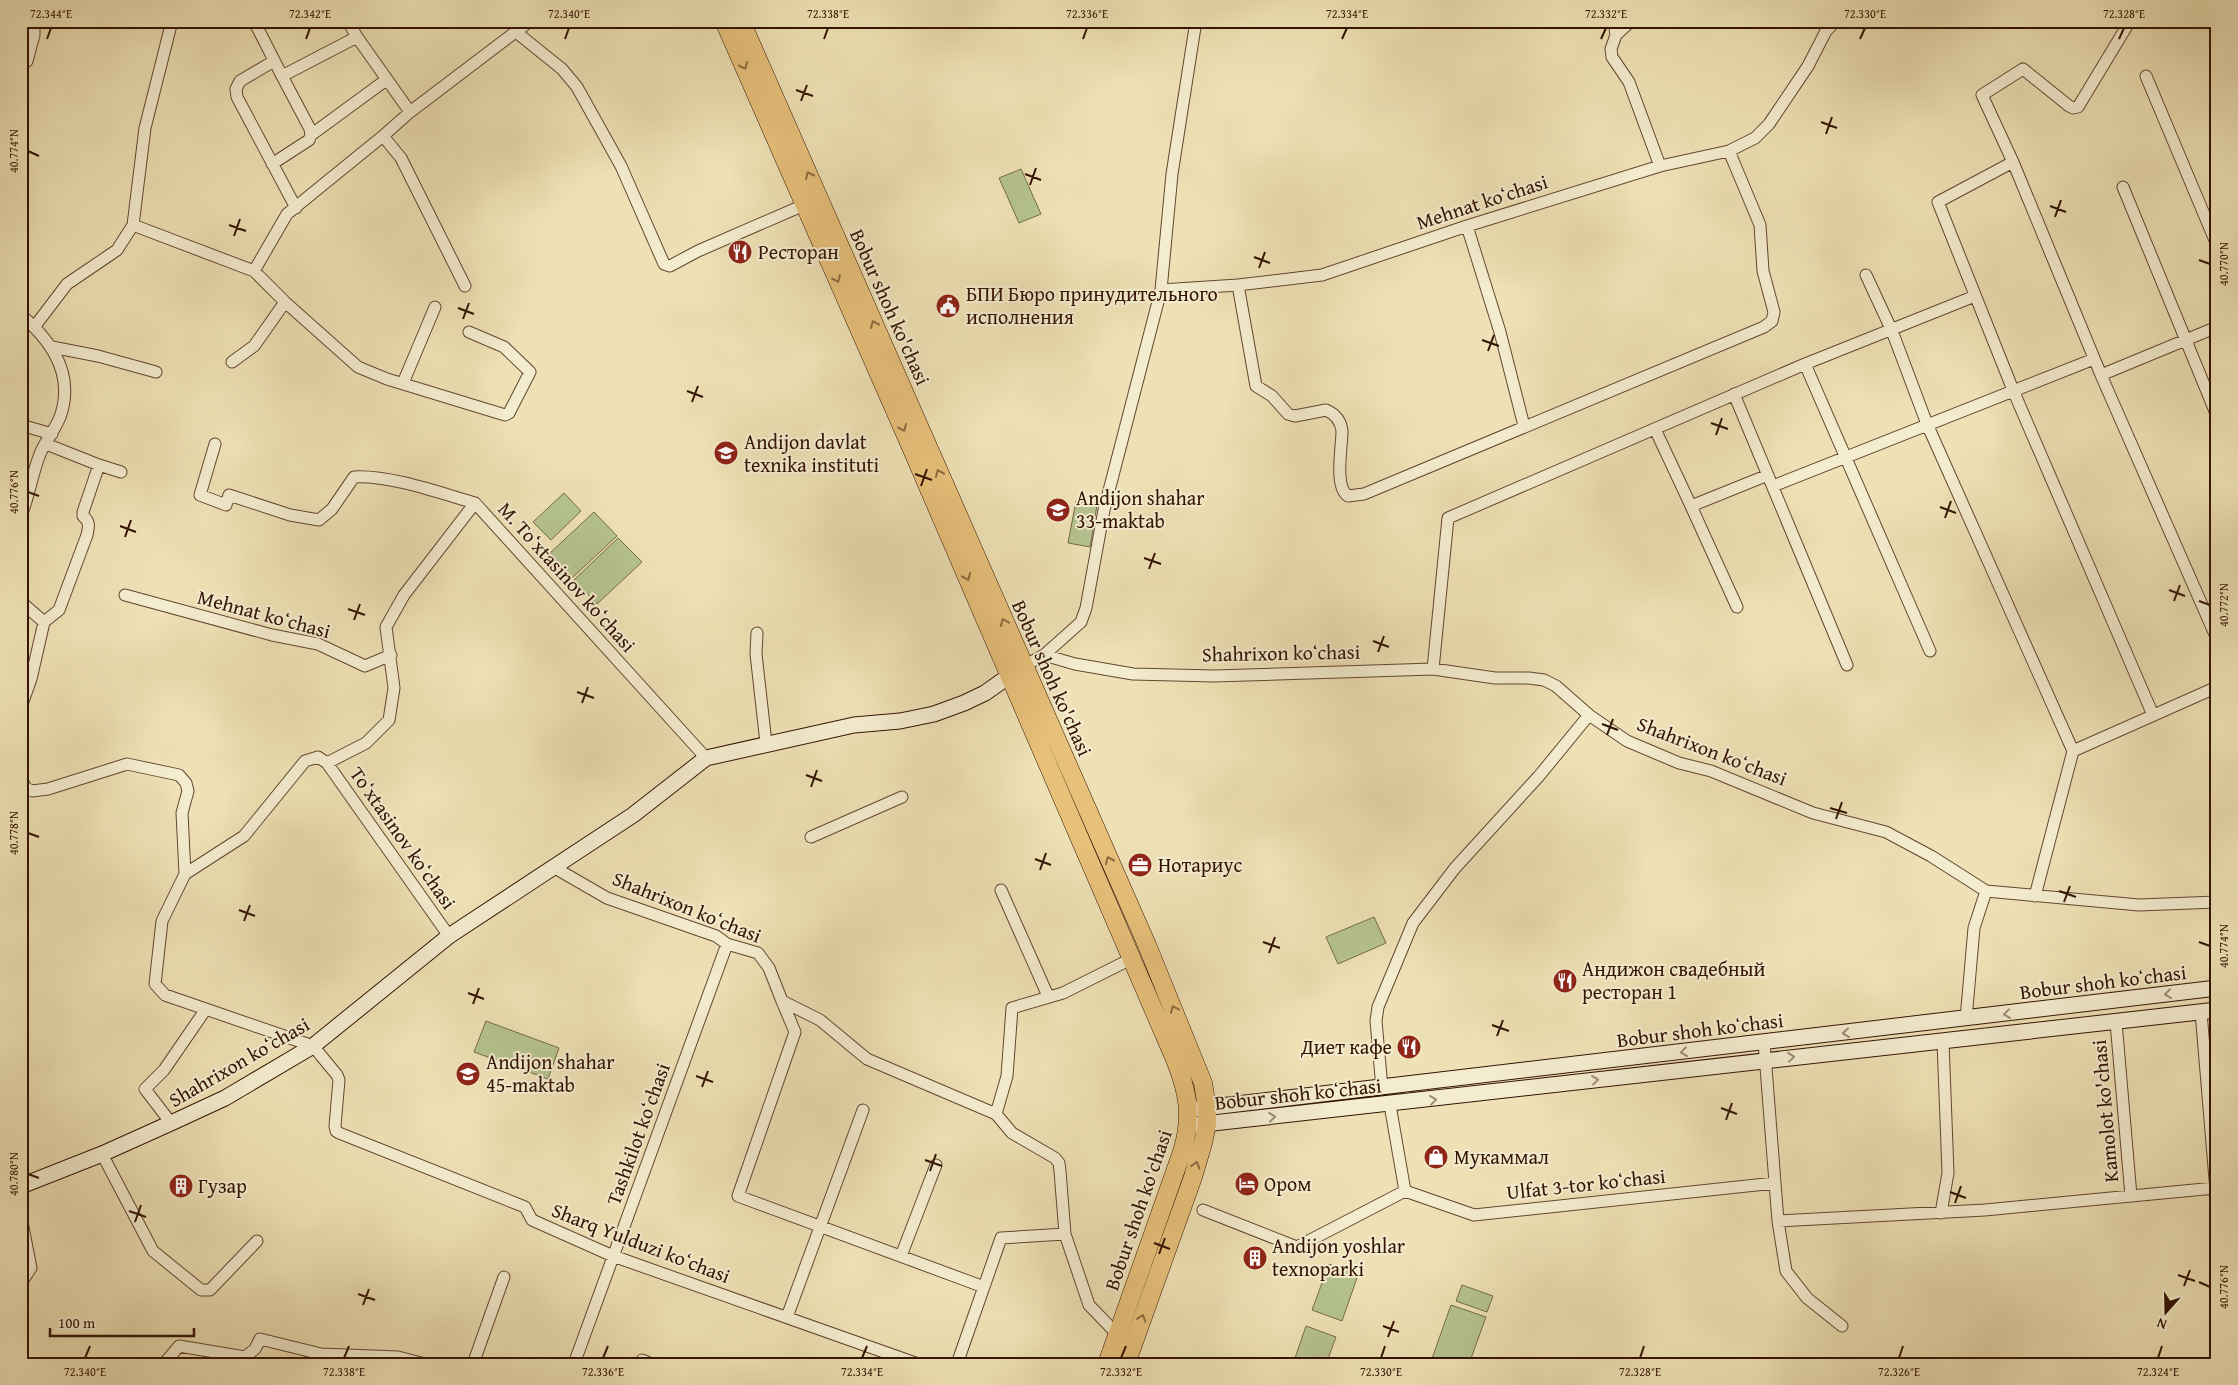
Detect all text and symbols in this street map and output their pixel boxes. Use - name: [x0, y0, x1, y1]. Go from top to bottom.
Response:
- text: 72.344°E: [30, 5, 72, 22]
- text: 72.342°E: [289, 5, 331, 22]
- text: 72.340°E: [548, 5, 590, 22]
- text: 72.338°E: [807, 5, 849, 22]
- text: 72.336°E: [1066, 5, 1108, 22]
- text: 72.334°E: [1326, 5, 1368, 22]
- text: 72.332°E: [1585, 5, 1627, 22]
- text: 72.330°E: [1844, 5, 1886, 22]
- text: 72.328°E: [2103, 5, 2145, 22]
- one-way arrow: [738, 61, 748, 70]
- text: 40.774°N: [5, 129, 22, 173]
- street label: Mehnat koʻchasi: [1413, 167, 1552, 236]
- one-way arrow: [804, 171, 815, 180]
- street label: Bobur shoh ko'chasi: [843, 224, 938, 390]
- place label: Ресторан: [758, 237, 839, 266]
- restaurant icon: Ресторан: [727, 239, 753, 265]
- text: 40.770°N: [2215, 242, 2232, 286]
- one-way arrow: [830, 274, 841, 283]
- place label: БПИ Бюро принудительного исполнения: [966, 279, 1218, 331]
- public building icon: БПИ Бюро принудительного исполнения: [935, 293, 961, 319]
- one-way arrow: [870, 320, 881, 329]
- one-way arrow: [896, 422, 906, 431]
- place label: Andijon davlat texnika instituti: [744, 427, 880, 479]
- school or university icon: Andijon davlat texnika instituti: [713, 440, 739, 466]
- one-way arrow: [935, 469, 946, 478]
- text: 40.776°N: [5, 470, 22, 514]
- place label: Andijon shahar 33-maktab: [1076, 483, 1204, 535]
- street label: M. Toʻxtasinov koʻchasi: [492, 495, 643, 659]
- school or university icon: Andijon shahar 33-maktab: [1045, 497, 1071, 523]
- one-way arrow: [960, 572, 971, 581]
- street label: Mehnat koʻchasi: [195, 582, 334, 645]
- text: 40.772°N: [2215, 583, 2232, 627]
- street label: Bobur shoh ko'chasi: [1005, 595, 1100, 761]
- one-way arrow: [1000, 618, 1011, 627]
- street label: Shahrixon koʻchasi: [1202, 637, 1361, 668]
- street label: Shahrixon koʻchasi: [1633, 709, 1792, 793]
- street label: Toʻxtasinov koʻchasi: [343, 761, 464, 915]
- text: 40.778°N: [5, 811, 22, 855]
- place label: Нотариус: [1158, 850, 1243, 879]
- office icon: Нотариус: [1127, 852, 1153, 878]
- one-way arrow: [1105, 856, 1116, 865]
- street label: Shahrixon koʻchasi: [608, 863, 766, 950]
- text: 40.774°N: [2215, 924, 2232, 968]
- place label: Андижон свадебный ресторан 1: [1582, 954, 1766, 1006]
- street label: Bobur shoh koʻchasi: [2018, 957, 2188, 1006]
- restaurant icon: Андижон свадебный ресторан 1: [1552, 968, 1578, 994]
- one-way arrow: [2164, 988, 2173, 998]
- one-way arrow: [1169, 1005, 1180, 1014]
- street label: Bobur shoh koʻchasi: [1615, 1005, 1785, 1054]
- one-way arrow: [2003, 1008, 2011, 1019]
- street label: Shahrixon koʻchasi: [163, 1009, 315, 1114]
- one-way arrow: [1841, 1027, 1849, 1038]
- place label: Диет кафе: [1300, 1032, 1392, 1061]
- restaurant icon: Диет кафе: [1396, 1034, 1422, 1060]
- street label: Kamolot ko'chasi: [2084, 1038, 2125, 1184]
- one-way arrow: [1680, 1046, 1688, 1057]
- place label: Andijon shahar 45-maktab: [486, 1047, 614, 1099]
- one-way arrow: [1787, 1052, 1795, 1063]
- street label: Tashkilot koʻchasi: [598, 1058, 677, 1209]
- school or university icon: Andijon shahar 45-maktab: [455, 1061, 481, 1087]
- street label: Bobur shoh koʻchasi: [1213, 1070, 1383, 1117]
- one-way arrow: [1591, 1075, 1599, 1086]
- one-way arrow: [1430, 1095, 1438, 1106]
- one-way arrow: [1268, 1112, 1276, 1123]
- street label: Bobur shoh ko'chasi: [1096, 1125, 1179, 1294]
- place label: Мукаммал: [1454, 1142, 1549, 1171]
- shop icon: Мукаммал: [1423, 1144, 1449, 1170]
- text: 40.780°N: [5, 1152, 22, 1196]
- one-way arrow: [1191, 1161, 1201, 1169]
- street label: Ulfat 3-tor koʻchasi: [1505, 1161, 1667, 1206]
- place label: Ором: [1264, 1169, 1311, 1198]
- place label: Гузар: [198, 1171, 247, 1200]
- hotel icon: Ором: [1234, 1171, 1260, 1197]
- building icon: Гузар: [168, 1173, 194, 1199]
- street label: Sharq Yulduzi koʻchasi: [548, 1195, 735, 1290]
- place label: Andijon yoshlar texnoparki: [1272, 1231, 1405, 1283]
- building icon: Andijon yoshlar texnoparki: [1242, 1245, 1268, 1271]
- text: 40.776°N: [2215, 1265, 2232, 1309]
- north arrow: [2140, 1288, 2190, 1338]
- scale bar: [50, 1305, 194, 1337]
- text: 100 m: [58, 1312, 96, 1333]
- text: N: [2153, 1313, 2169, 1335]
- one-way arrow: [1136, 1314, 1146, 1322]
- text: 72.340°E: [64, 1363, 106, 1380]
- text: 72.338°E: [323, 1363, 365, 1380]
- text: 72.336°E: [582, 1363, 624, 1380]
- text: 72.334°E: [841, 1363, 883, 1380]
- text: 72.332°E: [1100, 1363, 1142, 1380]
- text: 72.330°E: [1360, 1363, 1402, 1380]
- text: 72.328°E: [1619, 1363, 1661, 1380]
- text: 72.326°E: [1878, 1363, 1920, 1380]
- text: 72.324°E: [2137, 1363, 2179, 1380]

